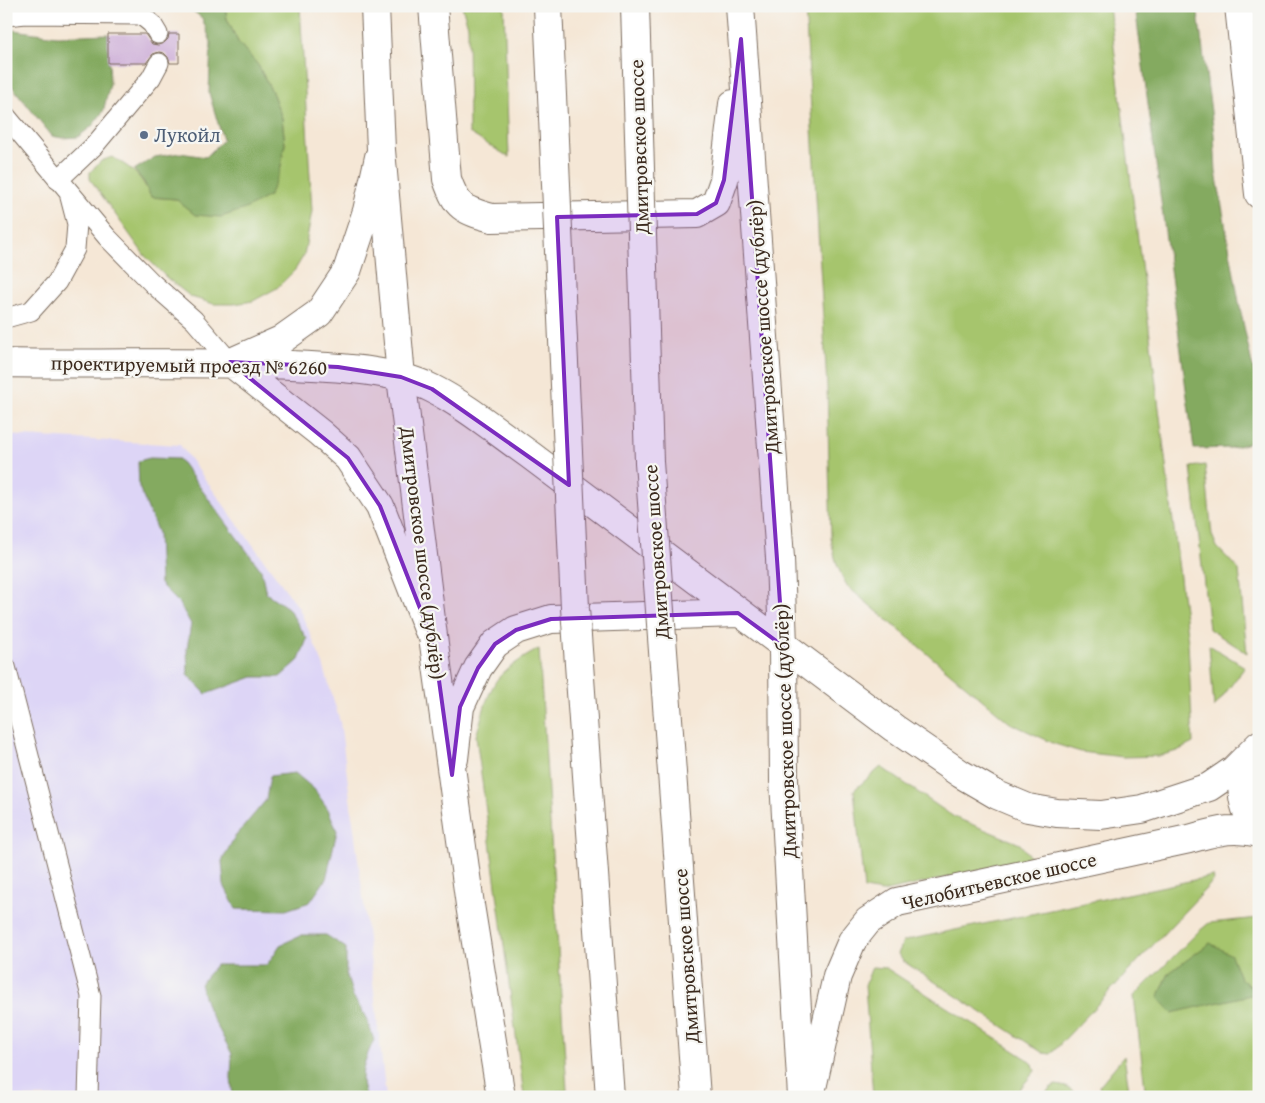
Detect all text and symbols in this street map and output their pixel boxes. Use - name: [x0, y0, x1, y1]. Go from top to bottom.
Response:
- street label: Дмитровское шоссе: [621, 59, 656, 236]
- place label: Лукойл: [154, 120, 220, 149]
- marker: Лукойл: [138, 129, 150, 141]
- street label: Дмитровское шоссе (дублёр): [739, 199, 786, 456]
- street label: проектируемый проезд № 6260: [51, 348, 327, 381]
- street label: Дмитровское шоссе (дублёр): [393, 424, 453, 681]
- street label: Дмитровское шоссе: [635, 464, 676, 641]
- street label: Дмитровское шоссе (дублёр): [766, 603, 803, 860]
- street label: Челобитьевское шоссе: [899, 844, 1099, 917]
- street label: Дмитровское шоссе: [665, 868, 706, 1045]

